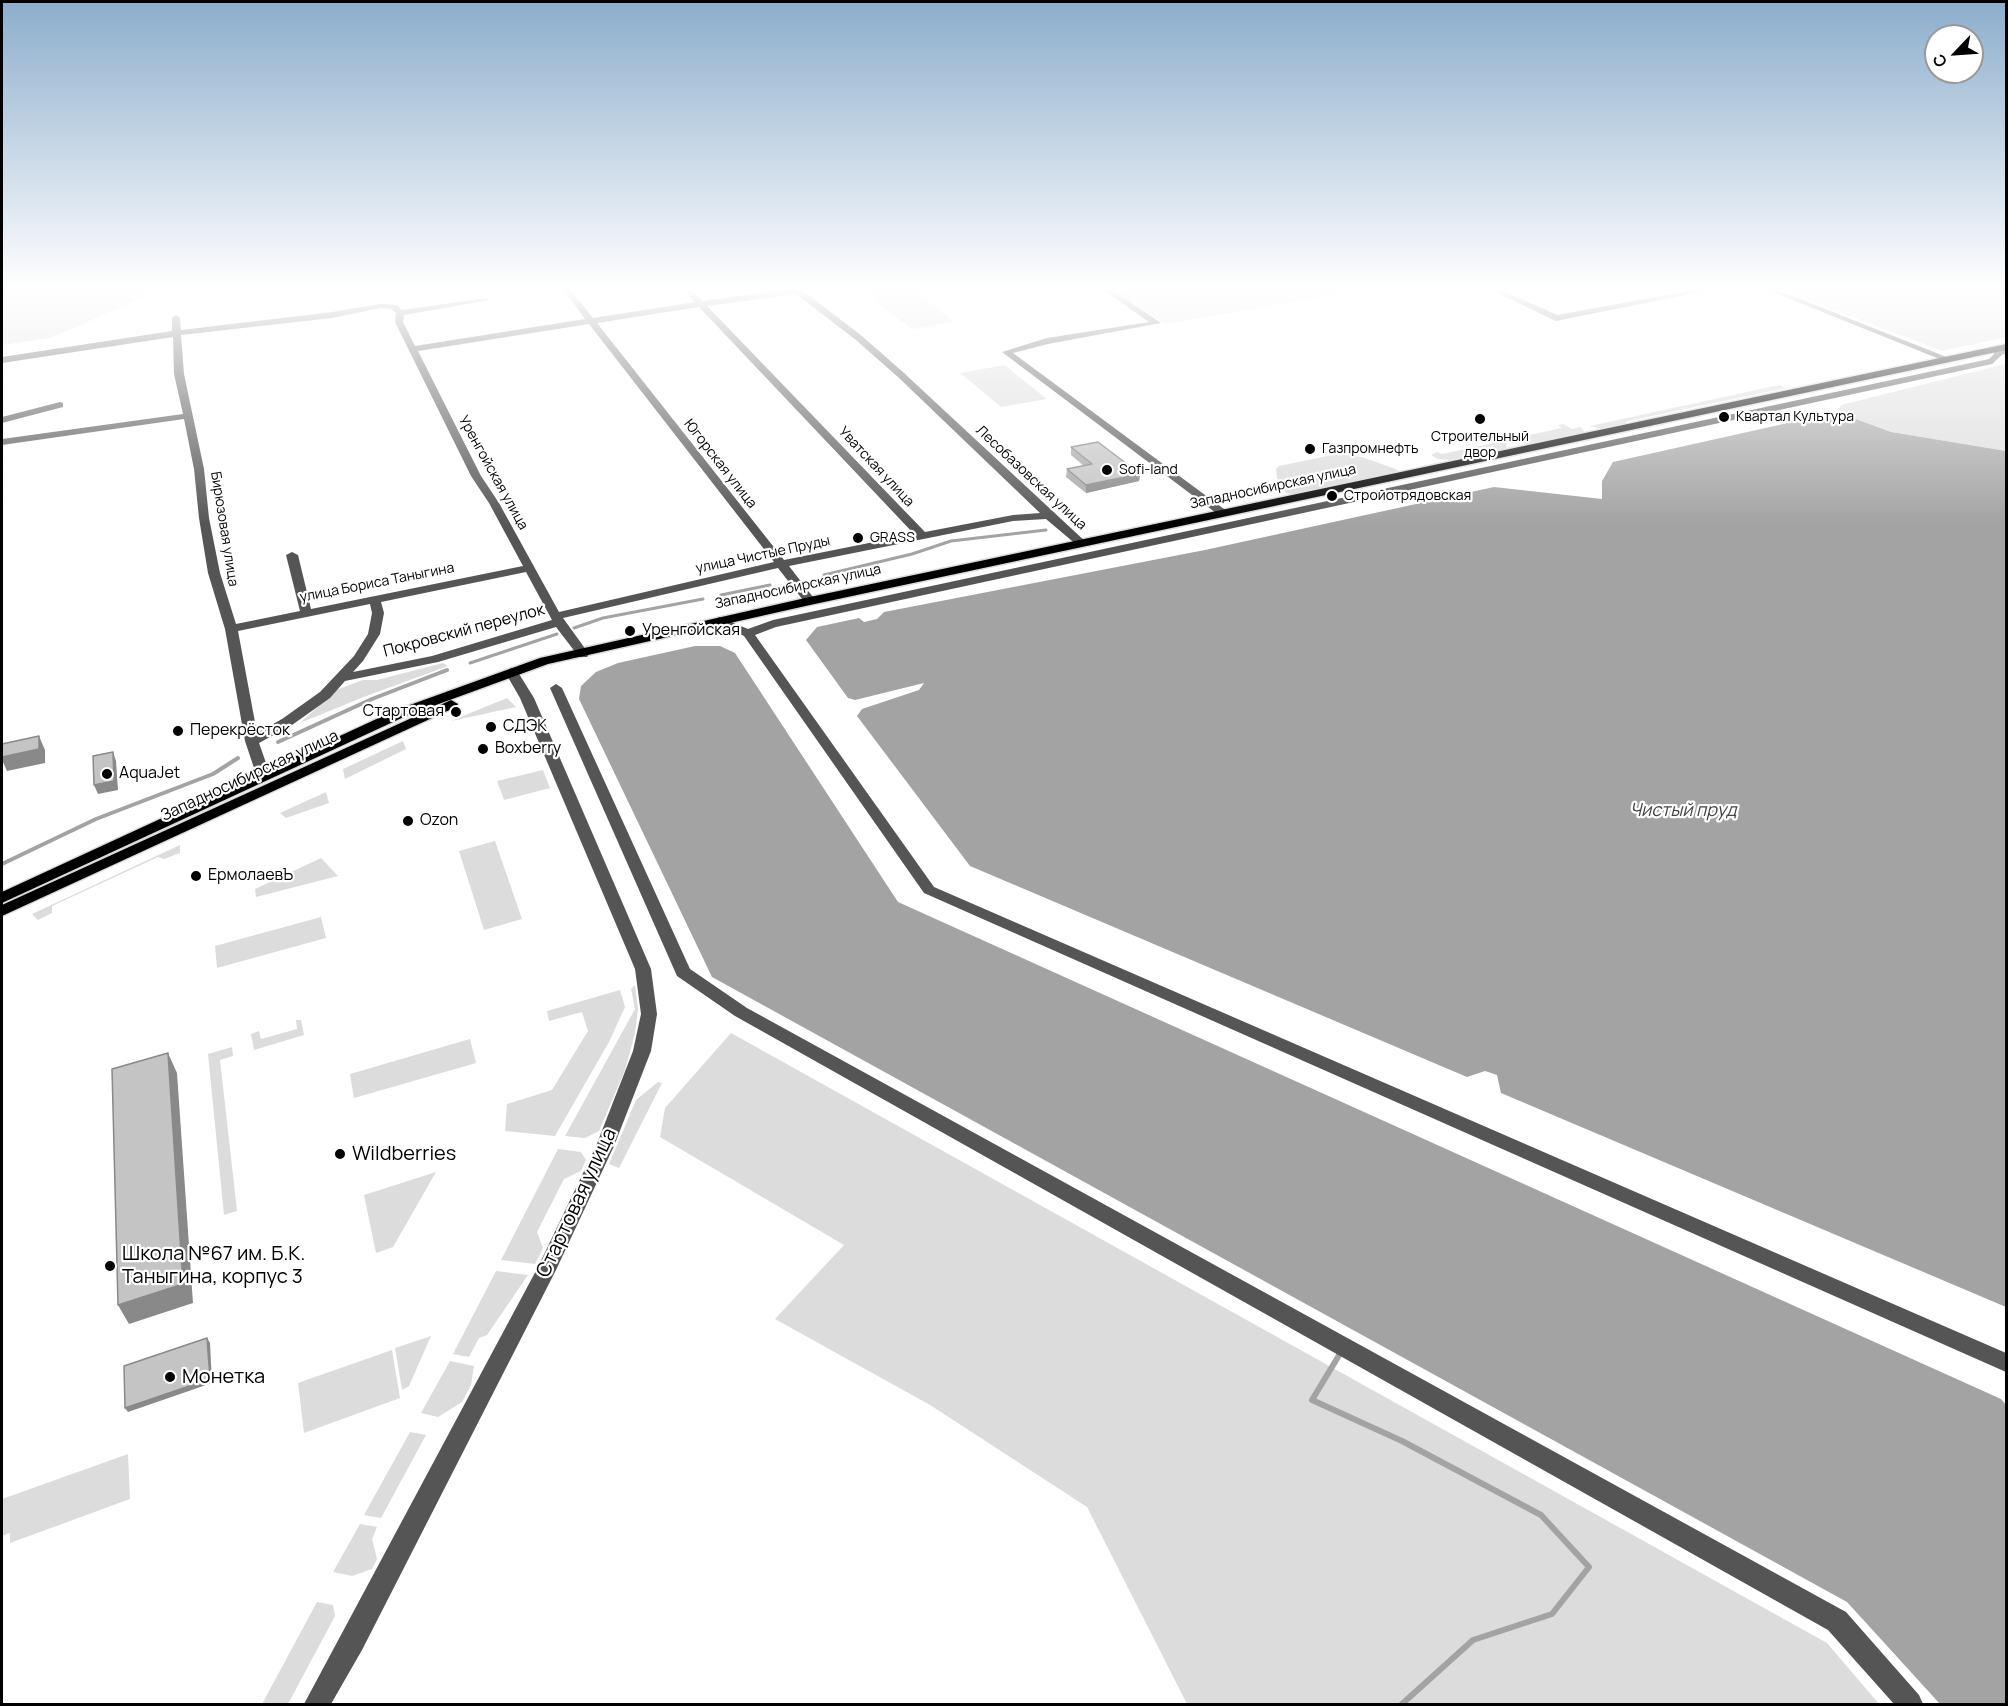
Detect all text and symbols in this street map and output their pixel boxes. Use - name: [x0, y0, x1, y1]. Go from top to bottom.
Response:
- north arrow: [1924, 24, 1984, 84]
- text: С: [1927, 51, 1952, 71]
- place label: Квартал Культура: [1736, 409, 1854, 425]
- marker: Квартал Культура: [1717, 410, 1731, 424]
- marker: Строительный двор: [1473, 412, 1487, 426]
- street label: Уренгойская улица: [455, 413, 531, 533]
- street label: Югорская улица: [680, 416, 760, 512]
- street label: Лесобазовская улица: [972, 422, 1090, 534]
- street label: Уватская улица: [835, 424, 917, 510]
- place label: Строительный двор: [1431, 429, 1529, 461]
- place label: Газпромнефть: [1322, 441, 1418, 457]
- marker: Газпромнефть: [1303, 442, 1317, 456]
- street label: Западносибирская улица: [1188, 461, 1358, 513]
- place label: Sofi-land: [1119, 462, 1178, 478]
- marker: Sofi-land: [1100, 463, 1114, 477]
- street label: Бирюзовая улица: [207, 470, 241, 588]
- place label: Стройотрядовская: [1344, 488, 1471, 504]
- marker: Стройотрядовская: [1325, 489, 1339, 503]
- place label: GRASS: [870, 530, 915, 546]
- marker: GRASS: [851, 531, 865, 545]
- street label: улица Чистые Пруды: [694, 533, 832, 577]
- street label: улица Бориса Таныгина: [298, 560, 456, 606]
- street label: Западносибирская улица: [713, 561, 883, 613]
- street label: Покровский переулок: [381, 600, 547, 662]
- place label: Уренгойская: [642, 621, 740, 641]
- marker: Уренгойская: [623, 624, 637, 638]
- place label: Стартовая: [363, 702, 444, 722]
- marker: Стартовая: [449, 705, 463, 719]
- place label: СДЭК: [503, 717, 547, 737]
- marker: СДЭК: [484, 720, 498, 734]
- place label: Перекрёсток: [190, 721, 290, 741]
- marker: Перекрёсток: [171, 724, 185, 738]
- street label: Западносибирская улица: [158, 726, 342, 826]
- place label: Boxberry: [495, 739, 561, 759]
- marker: Boxberry: [476, 742, 490, 756]
- place label: AquaJet: [119, 764, 180, 784]
- marker: AquaJet: [100, 767, 114, 781]
- water label: Чистый пруд: [1629, 800, 1737, 822]
- place label: Ozon: [420, 811, 458, 831]
- marker: Ozon: [401, 814, 415, 828]
- place label: ЕрмолаевЪ: [208, 866, 293, 886]
- marker: ЕрмолаевЪ: [189, 869, 203, 883]
- street label: Стартовая улица: [532, 1124, 622, 1282]
- place label: Wildberries: [352, 1142, 456, 1166]
- marker: Wildberries: [333, 1147, 347, 1161]
- place label: Школа №67 им. Б.К. Таныгина, корпус 3: [122, 1242, 305, 1289]
- marker: Школа №67 им. Б.К. Таныгина, корпус 3: [103, 1259, 117, 1273]
- place label: Монетка: [182, 1365, 265, 1389]
- marker: Монетка: [163, 1370, 177, 1384]

